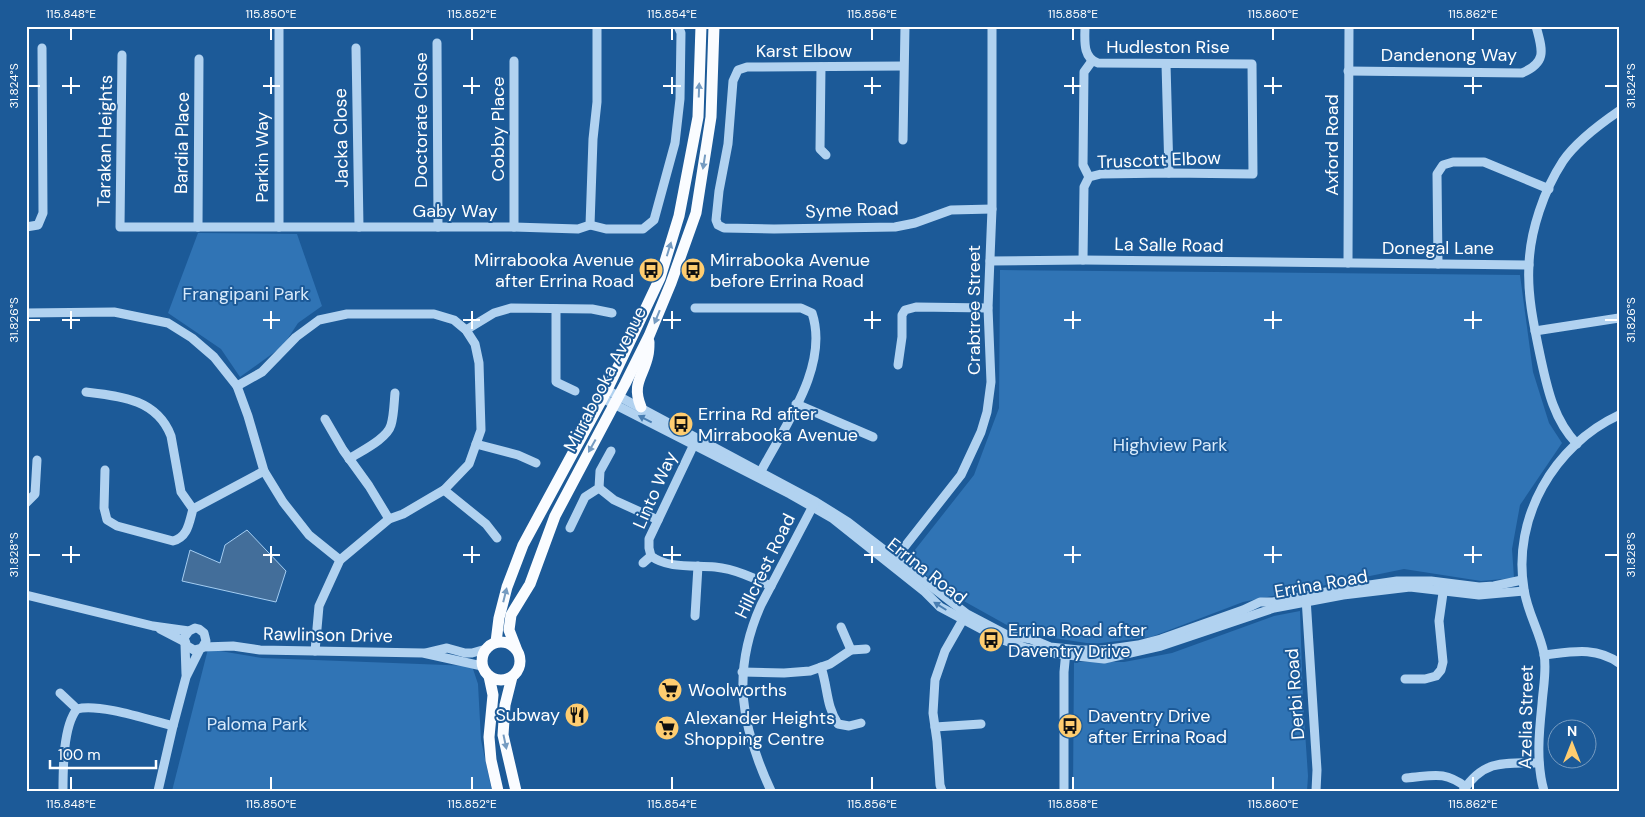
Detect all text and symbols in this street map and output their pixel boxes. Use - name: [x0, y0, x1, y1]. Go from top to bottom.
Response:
- text: 115.848°E: [46, 6, 96, 22]
- text: 115.850°E: [246, 6, 297, 22]
- text: 115.852°E: [447, 6, 497, 22]
- text: 115.854°E: [647, 6, 697, 22]
- text: 115.856°E: [847, 6, 897, 22]
- text: 115.858°E: [1048, 6, 1098, 22]
- text: 115.860°E: [1247, 6, 1299, 22]
- text: 115.862°E: [1448, 6, 1498, 22]
- street label: Hudleston Rise: [1106, 35, 1230, 59]
- street label: Karst Elbow: [756, 39, 853, 63]
- street label: Dandenong Way: [1381, 43, 1517, 67]
- street label: Doctorate Close: [409, 52, 433, 188]
- text: 31.824°S: [6, 63, 22, 109]
- text: 31.824°S: [1623, 63, 1639, 109]
- street label: Tarakan Heights: [92, 75, 118, 207]
- street label: Cobby Place: [486, 77, 510, 181]
- one-way arrow: [695, 82, 703, 98]
- street label: Jacka Close: [328, 88, 354, 188]
- street label: Bardia Place: [169, 92, 195, 194]
- street label: Axford Road: [1320, 94, 1344, 196]
- street label: Parkin Way: [250, 111, 274, 203]
- street label: Truscott Elbow: [1097, 146, 1222, 174]
- one-way arrow: [700, 154, 708, 170]
- street label: Syme Road: [805, 196, 899, 224]
- street label: Gaby Way: [413, 199, 497, 223]
- street label: La Salle Road: [1114, 232, 1224, 258]
- street label: Donegal Lane: [1382, 236, 1494, 260]
- one-way arrow: [665, 241, 673, 256]
- street label: Crabtree Street: [962, 245, 986, 375]
- place label: Mirrabooka Avenue after Errina Road: [474, 248, 634, 293]
- place label: Mirrabooka Avenue before Errina Road: [710, 248, 870, 293]
- bus stop icon: Mirrabooka Avenue after Errina Road: [638, 257, 664, 283]
- bus stop icon: Mirrabooka Avenue before Errina Road: [680, 257, 706, 283]
- park label: Frangipani Park: [183, 282, 309, 306]
- text: 31.826°S: [6, 297, 22, 343]
- text: 31.826°S: [1623, 297, 1639, 343]
- street label: Mirrabooka Avenue: [558, 302, 652, 456]
- one-way arrow: [653, 310, 661, 325]
- place label: Errina Rd after Mirrabooka Avenue: [698, 402, 858, 447]
- bus stop icon: Errina Rd after Mirrabooka Avenue: [668, 411, 694, 437]
- one-way arrow: [638, 415, 653, 423]
- park label: Highview Park: [1113, 433, 1227, 457]
- one-way arrow: [587, 440, 596, 453]
- street label: Linto Way: [627, 447, 683, 533]
- street label: Hillcrest Road: [729, 510, 801, 622]
- text: 31.828°S: [6, 532, 22, 578]
- street label: Errina Road: [882, 532, 972, 610]
- text: 31.828°S: [1623, 532, 1639, 578]
- street label: Errina Road: [1272, 564, 1370, 604]
- one-way arrow: [502, 587, 510, 602]
- one-way arrow: [934, 601, 947, 610]
- place label: Errina Road after Daventry Drive: [1008, 618, 1147, 663]
- street label: Rawlinson Drive: [263, 622, 393, 648]
- bus stop icon: Errina Road after Daventry Drive: [978, 627, 1004, 653]
- street label: Derbi Road: [1280, 647, 1310, 741]
- street label: Azelia Street: [1513, 665, 1539, 769]
- supermarket icon: Woolworths: [657, 677, 683, 703]
- place label: Woolworths: [688, 678, 787, 702]
- restaurant icon: Subway: [564, 702, 590, 728]
- place label: Subway: [495, 703, 560, 727]
- place label: Daventry Drive after Errina Road: [1088, 704, 1227, 749]
- place label: Alexander Heights Shopping Centre: [684, 706, 835, 751]
- park label: Paloma Park: [207, 712, 307, 736]
- bus stop icon: Daventry Drive after Errina Road: [1057, 713, 1083, 739]
- supermarket icon: Alexander Heights Shopping Centre: [654, 715, 680, 741]
- north arrow: [1548, 720, 1598, 770]
- text: N: [1567, 722, 1577, 740]
- one-way arrow: [501, 735, 509, 750]
- scale bar: [50, 737, 156, 769]
- text: 100 m: [58, 745, 101, 765]
- text: 115.848°E: [46, 796, 96, 812]
- text: 115.850°E: [246, 796, 297, 812]
- text: 115.852°E: [447, 796, 497, 812]
- text: 115.854°E: [647, 796, 697, 812]
- text: 115.856°E: [847, 796, 897, 812]
- text: 115.858°E: [1048, 796, 1098, 812]
- text: 115.860°E: [1247, 796, 1299, 812]
- text: 115.862°E: [1448, 796, 1498, 812]

